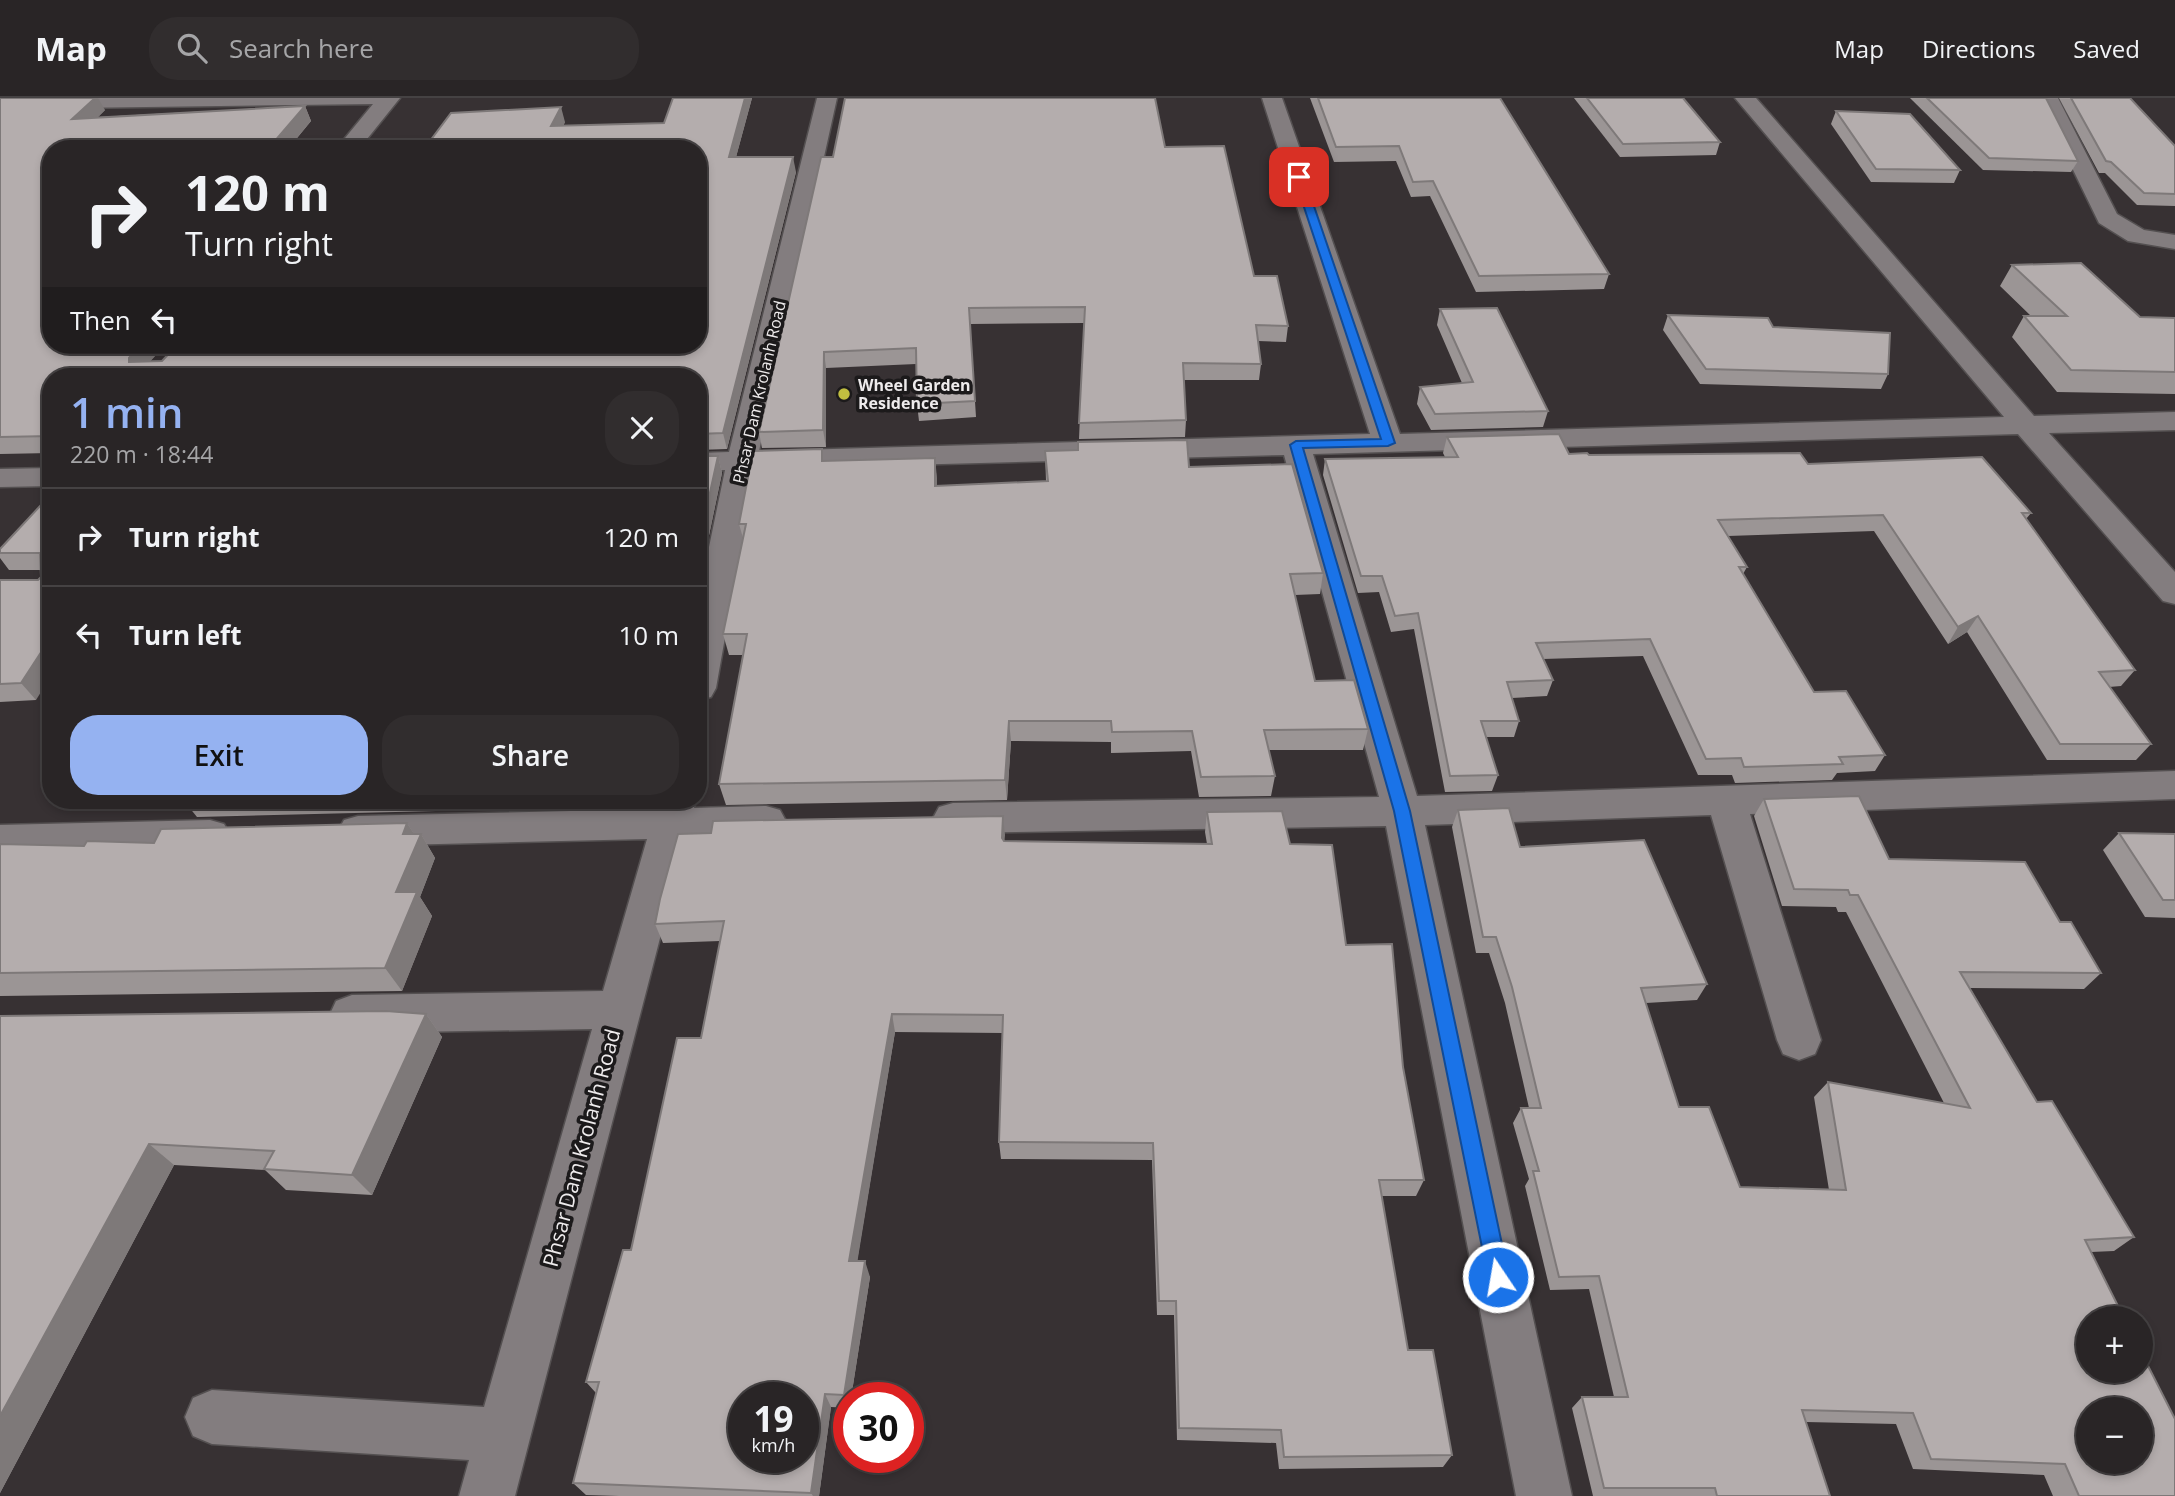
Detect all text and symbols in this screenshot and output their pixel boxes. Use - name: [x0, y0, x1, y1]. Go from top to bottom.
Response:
- search box: [149, 17, 639, 80]
- text: Map: [35, 26, 107, 71]
- icon: search: [173, 29, 211, 67]
- text: Search here: [229, 30, 374, 66]
- text: Map: [1834, 32, 1884, 65]
- text: Directions: [1922, 32, 2035, 65]
- text: Saved: [2073, 32, 2140, 65]
- pin: [1269, 147, 1329, 207]
- icon: arrive: [1280, 158, 1318, 196]
- text: 120 m: [185, 159, 330, 225]
- icon: right: [70, 168, 161, 259]
- text: Turn right: [185, 222, 333, 265]
- street label: Phsar Dam Krolanh Road: [727, 298, 791, 486]
- icon: left: [145, 301, 183, 339]
- text: Then: [70, 302, 131, 338]
- place label: Wheel Garden Residence: [858, 374, 971, 414]
- text: 1 min: [70, 383, 183, 440]
- marker: Wheel Garden Residence: [836, 386, 852, 402]
- button: close: [605, 391, 679, 465]
- text: 220 m · 18:44: [70, 438, 213, 470]
- icon: right: [70, 518, 108, 556]
- text: Turn right: [129, 519, 260, 555]
- text: 120 m: [604, 519, 679, 555]
- icon: left: [70, 616, 108, 654]
- text: Turn left: [129, 617, 241, 653]
- text: 10 m: [618, 617, 679, 653]
- button: Exit: [70, 715, 368, 795]
- button: Share: [382, 715, 679, 795]
- street label: Phsar Dam Krolanh Road: [536, 1026, 626, 1270]
- position arrow: [1461, 1240, 1535, 1314]
- map controls: [2076, 1306, 2153, 1474]
- button: +: [2076, 1306, 2153, 1383]
- speed limit sign: 30: [833, 1382, 924, 1473]
- text: 19: [753, 1395, 794, 1442]
- button: −: [2076, 1397, 2153, 1474]
- text: km/h: [752, 1433, 795, 1457]

